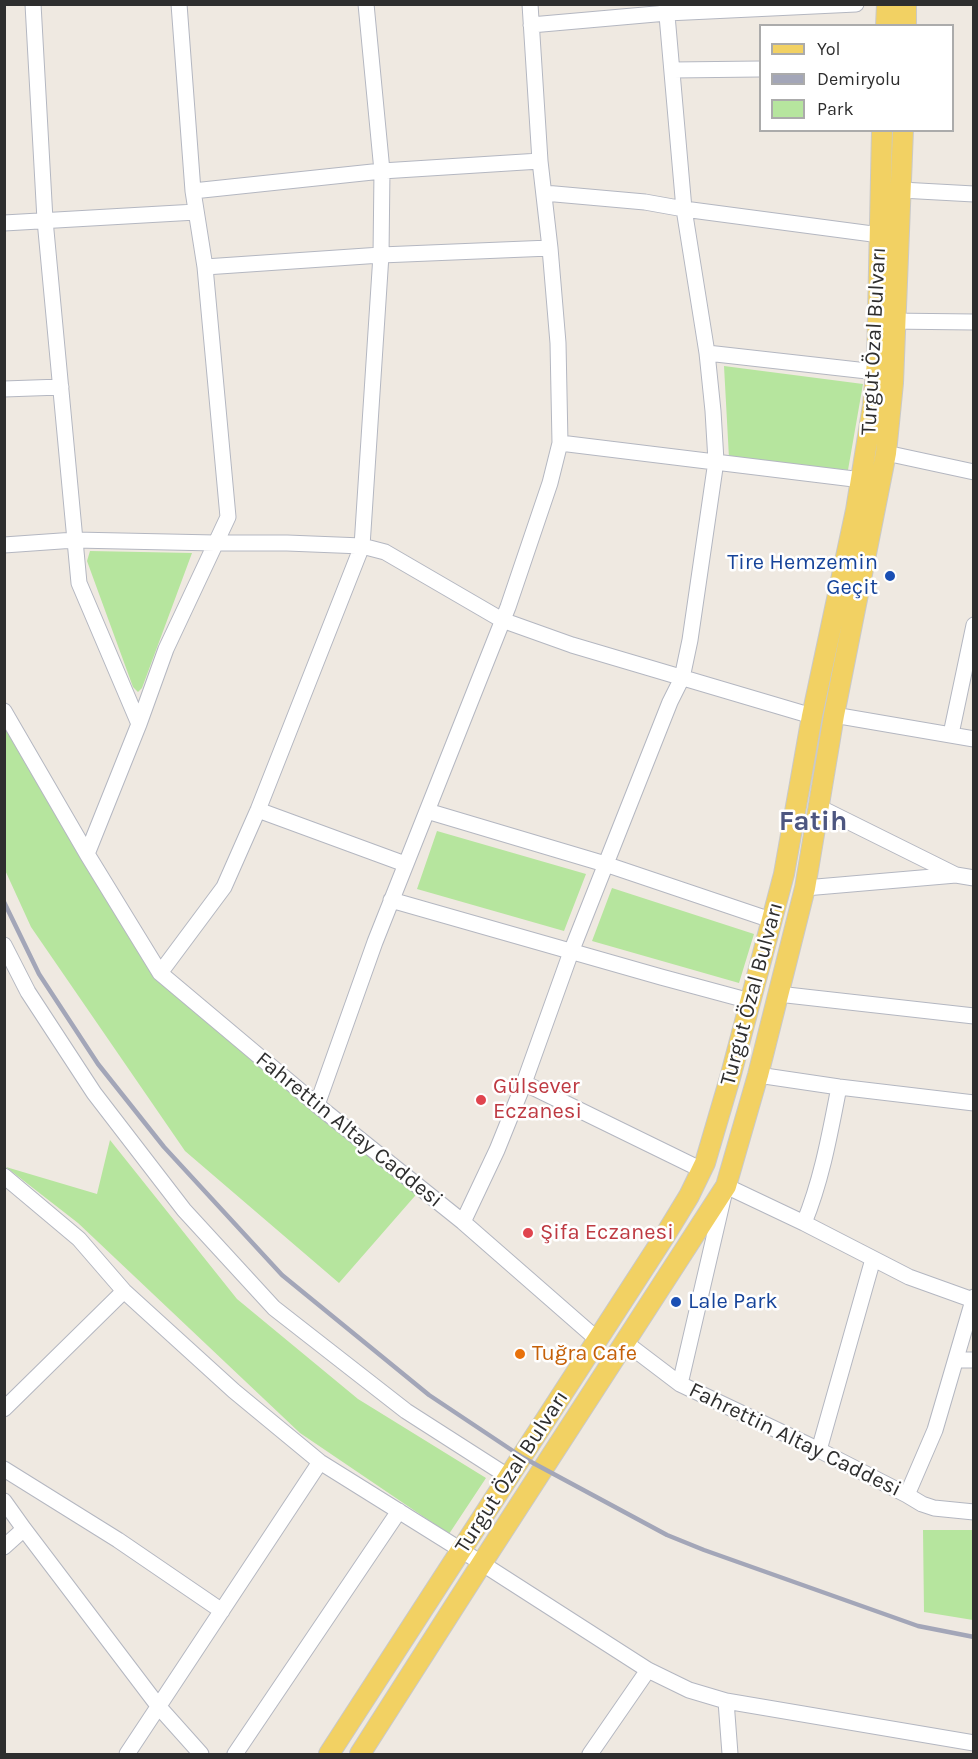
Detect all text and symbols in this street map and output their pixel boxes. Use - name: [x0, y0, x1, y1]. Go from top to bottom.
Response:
- legend: [759, 24, 954, 132]
- text: Yol: [817, 38, 841, 60]
- text: Demiryolu: [817, 68, 901, 90]
- text: Park: [817, 98, 854, 120]
- street label: Turgut Özal Bulvarı: [856, 246, 892, 436]
- place label: Tire Hemzemin Geçit: [727, 550, 878, 602]
- marker: Tire Hemzemin Geçit: [883, 569, 897, 583]
- district label: Fatih: [779, 805, 847, 839]
- street label: Turgut Özal Bulvarı: [715, 899, 789, 1089]
- street label: Fahrettin Altay Caddesi: [250, 1046, 448, 1214]
- place label: Gülsever Eczanesi: [493, 1074, 582, 1126]
- marker: Gülsever Eczanesi: [474, 1093, 488, 1107]
- place label: Şifa Eczanesi: [540, 1220, 674, 1246]
- marker: Şifa Eczanesi: [521, 1226, 535, 1240]
- place label: Lale Park: [688, 1289, 778, 1315]
- marker: Lale Park: [669, 1295, 683, 1309]
- place label: Tuğra Cafe: [532, 1341, 637, 1367]
- marker: Tuğra Cafe: [513, 1347, 527, 1361]
- street label: Fahrettin Altay Caddesi: [685, 1377, 905, 1503]
- street label: Turgut Özal Bulvarı: [450, 1386, 574, 1558]

